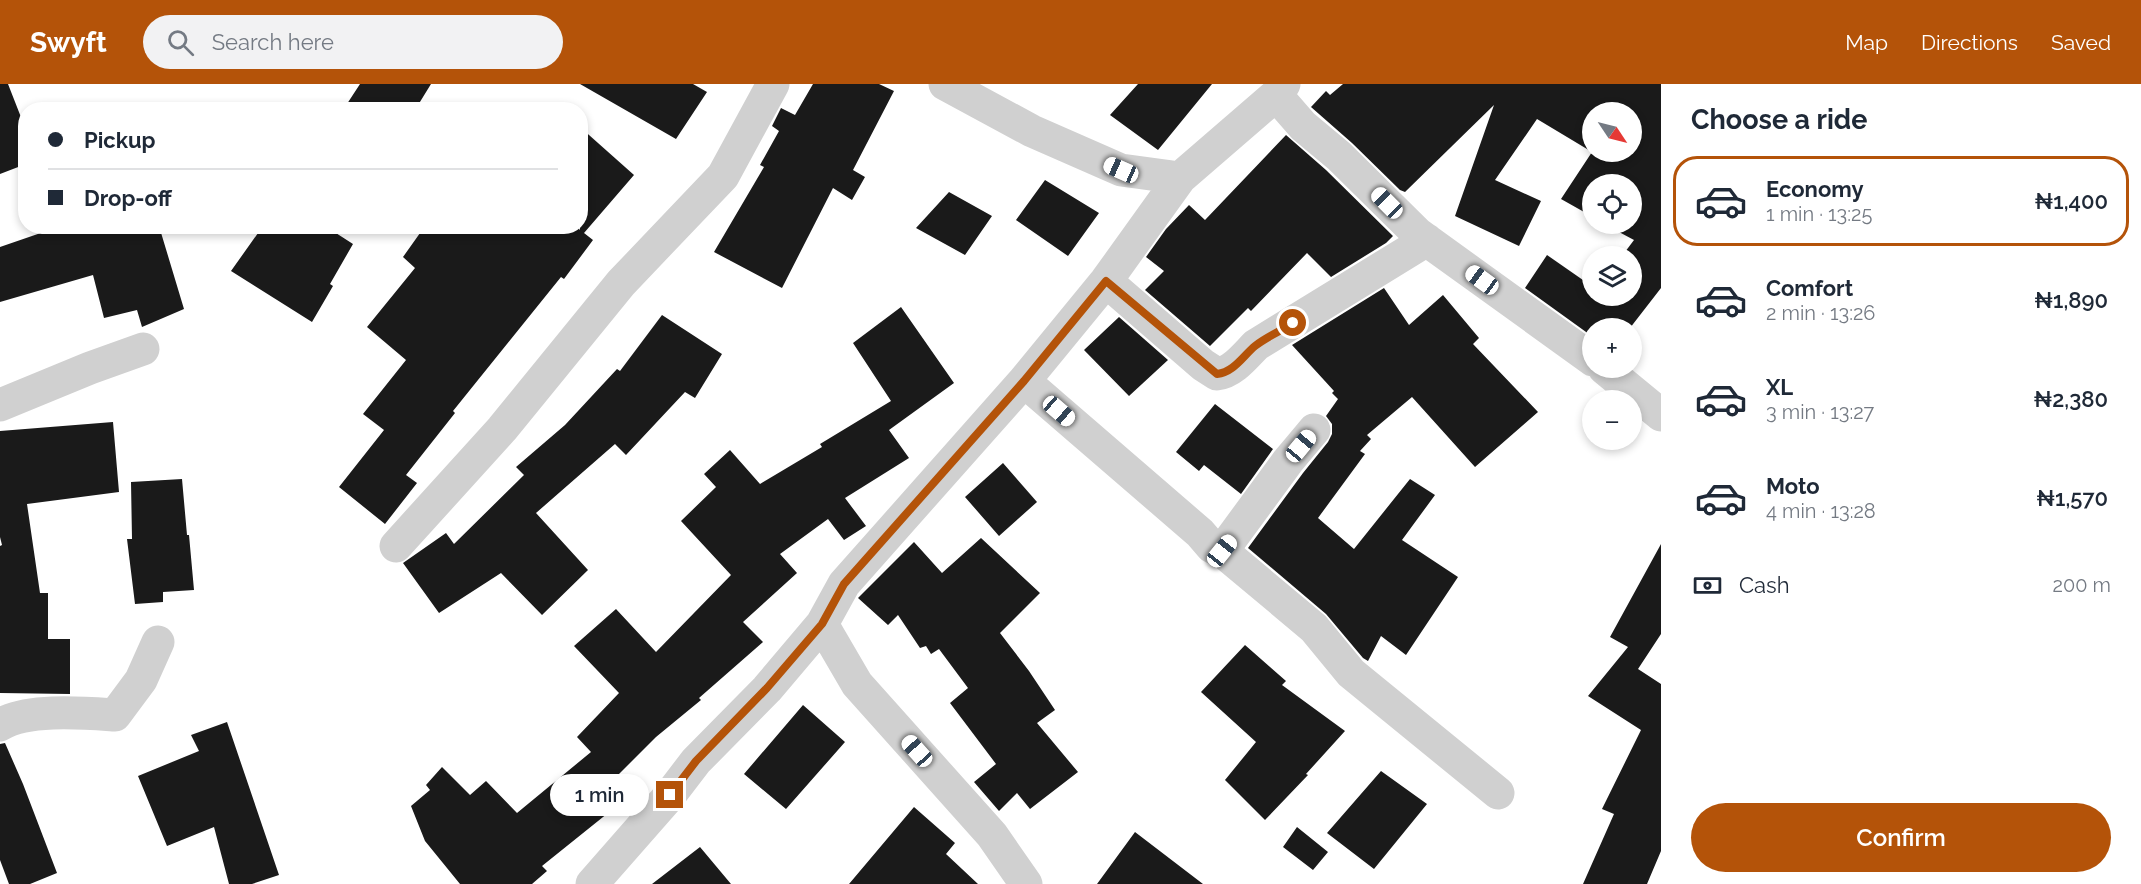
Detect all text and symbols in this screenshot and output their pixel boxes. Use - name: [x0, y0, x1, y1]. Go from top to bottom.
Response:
- search box: [143, 15, 563, 69]
- text: Swyft: [30, 26, 107, 59]
- icon: search: [164, 26, 197, 59]
- text: Search here: [212, 29, 334, 55]
- text: Map: [1845, 30, 1888, 55]
- text: Directions: [1921, 30, 2018, 55]
- text: Saved: [2051, 30, 2111, 55]
- north arrow: [1582, 102, 1642, 162]
- map controls: [1582, 102, 1642, 450]
- text: Choose a ride: [1691, 104, 1867, 135]
- text: Pickup: [84, 127, 156, 153]
- car: [1101, 154, 1141, 186]
- button: locate: [1582, 174, 1642, 234]
- icon: car: [1694, 174, 1748, 228]
- text: Economy: [1766, 176, 1864, 202]
- car: [1368, 184, 1406, 222]
- text: Drop-off: [84, 185, 172, 211]
- text: ₦1,400: [2034, 188, 2108, 214]
- text: 1 min · 13:25: [1766, 202, 1872, 226]
- button: layers: [1582, 246, 1642, 306]
- car: [1462, 262, 1502, 298]
- icon: car: [1694, 273, 1748, 327]
- text: Comfort: [1766, 275, 1853, 301]
- text: ₦1,890: [2034, 287, 2108, 313]
- text: 2 min · 13:26: [1766, 301, 1875, 325]
- route start: [1279, 309, 1306, 336]
- button: +: [1582, 318, 1642, 378]
- icon: car: [1694, 372, 1748, 426]
- text: XL: [1766, 374, 1793, 400]
- text: ₦2,380: [2033, 386, 2108, 412]
- button: −: [1582, 390, 1642, 450]
- car: [1040, 392, 1078, 430]
- text: 3 min · 13:27: [1766, 400, 1874, 424]
- car: [1283, 426, 1319, 466]
- icon: car: [1694, 471, 1748, 525]
- text: Moto: [1766, 473, 1820, 499]
- text: ₦1,570: [2036, 485, 2108, 511]
- text: 4 min · 13:28: [1766, 499, 1876, 523]
- car: [1204, 531, 1240, 571]
- icon: cash: [1691, 569, 1724, 602]
- text: Cash: [1739, 572, 1790, 598]
- text: 200 m: [2053, 573, 2111, 597]
- car: [898, 732, 936, 770]
- callout: 1 min: [550, 774, 649, 816]
- route end: [656, 781, 683, 808]
- text: 1 min: [575, 783, 624, 807]
- button: Confirm: [1691, 803, 2111, 872]

